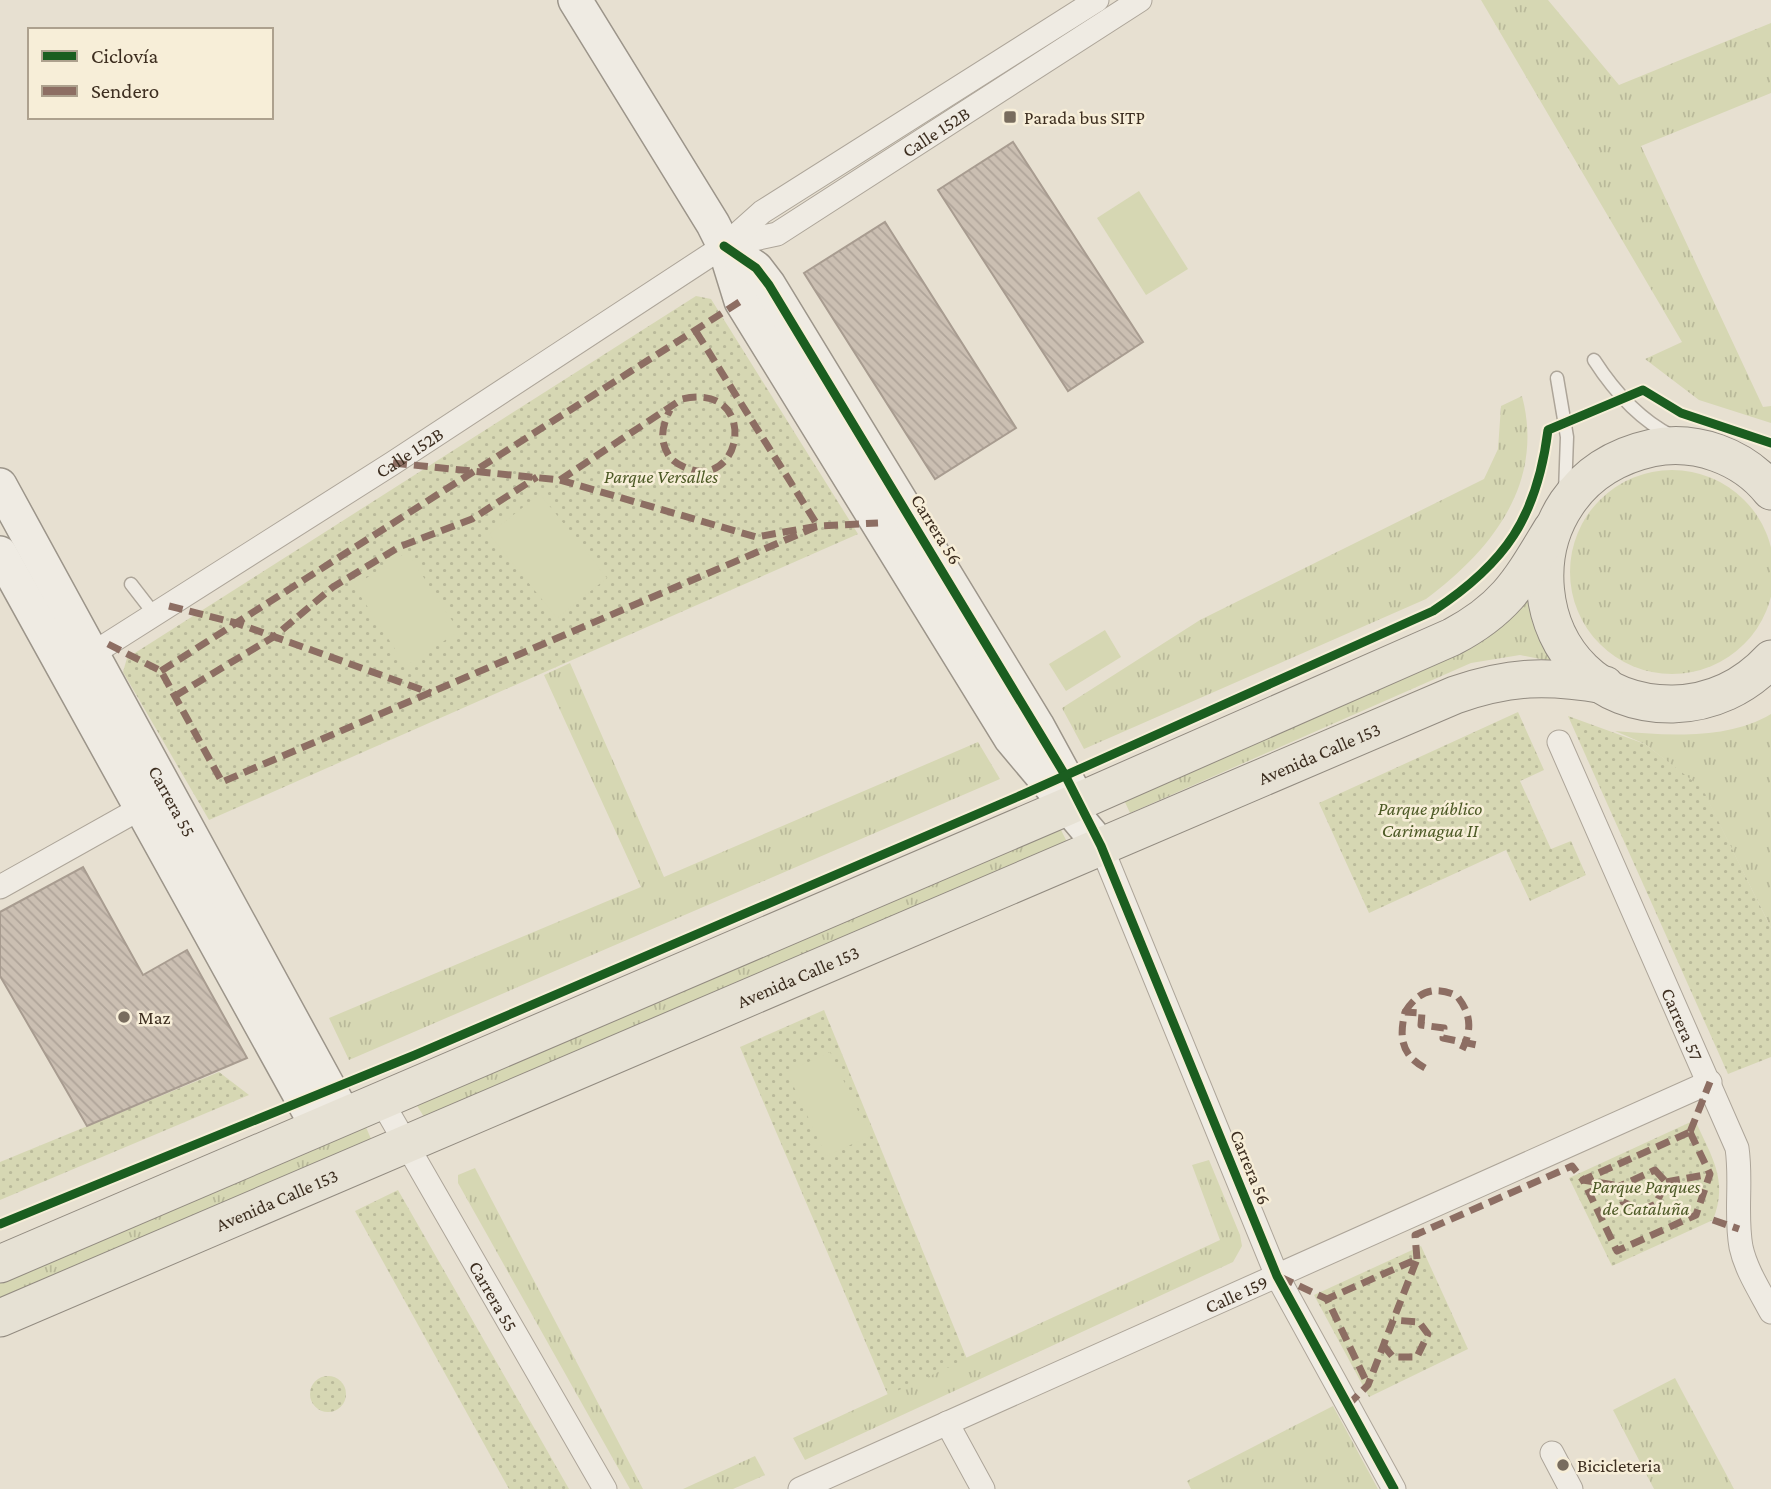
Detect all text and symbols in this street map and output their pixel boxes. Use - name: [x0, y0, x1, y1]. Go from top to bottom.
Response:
- legend: [28, 28, 273, 119]
- text: Ciclovía: [91, 44, 159, 68]
- text: Sendero: [91, 79, 159, 103]
- street label: Calle 152B: [898, 103, 974, 162]
- place label: Parada bus SITP: [1024, 107, 1145, 128]
- marker: Parada bus SITP: [1002, 109, 1018, 125]
- street label: Calle 152B: [372, 423, 447, 482]
- park label: Parque Versalles: [604, 466, 718, 487]
- street label: Carrera 56: [907, 490, 966, 568]
- street label: Avenida Calle 153: [1255, 718, 1384, 789]
- street label: Carrera 55: [144, 762, 200, 840]
- park label: Parque público Carimagua II: [1378, 798, 1482, 841]
- street label: Avenida Calle 153: [734, 941, 862, 1012]
- street label: Carrera 57: [1657, 985, 1707, 1064]
- place label: Maz: [138, 1007, 171, 1028]
- marker: Maz: [116, 1009, 132, 1025]
- street label: Carrera 56: [1226, 1127, 1275, 1208]
- street label: Avenida Calle 153: [213, 1165, 341, 1235]
- park label: Parque Parques de Cataluña: [1592, 1176, 1700, 1219]
- street label: Carrera 55: [465, 1257, 522, 1335]
- street label: Calle 159: [1202, 1271, 1271, 1317]
- place label: Bicicleteria: [1577, 1455, 1662, 1476]
- marker: Bicicleteria: [1555, 1457, 1571, 1473]

